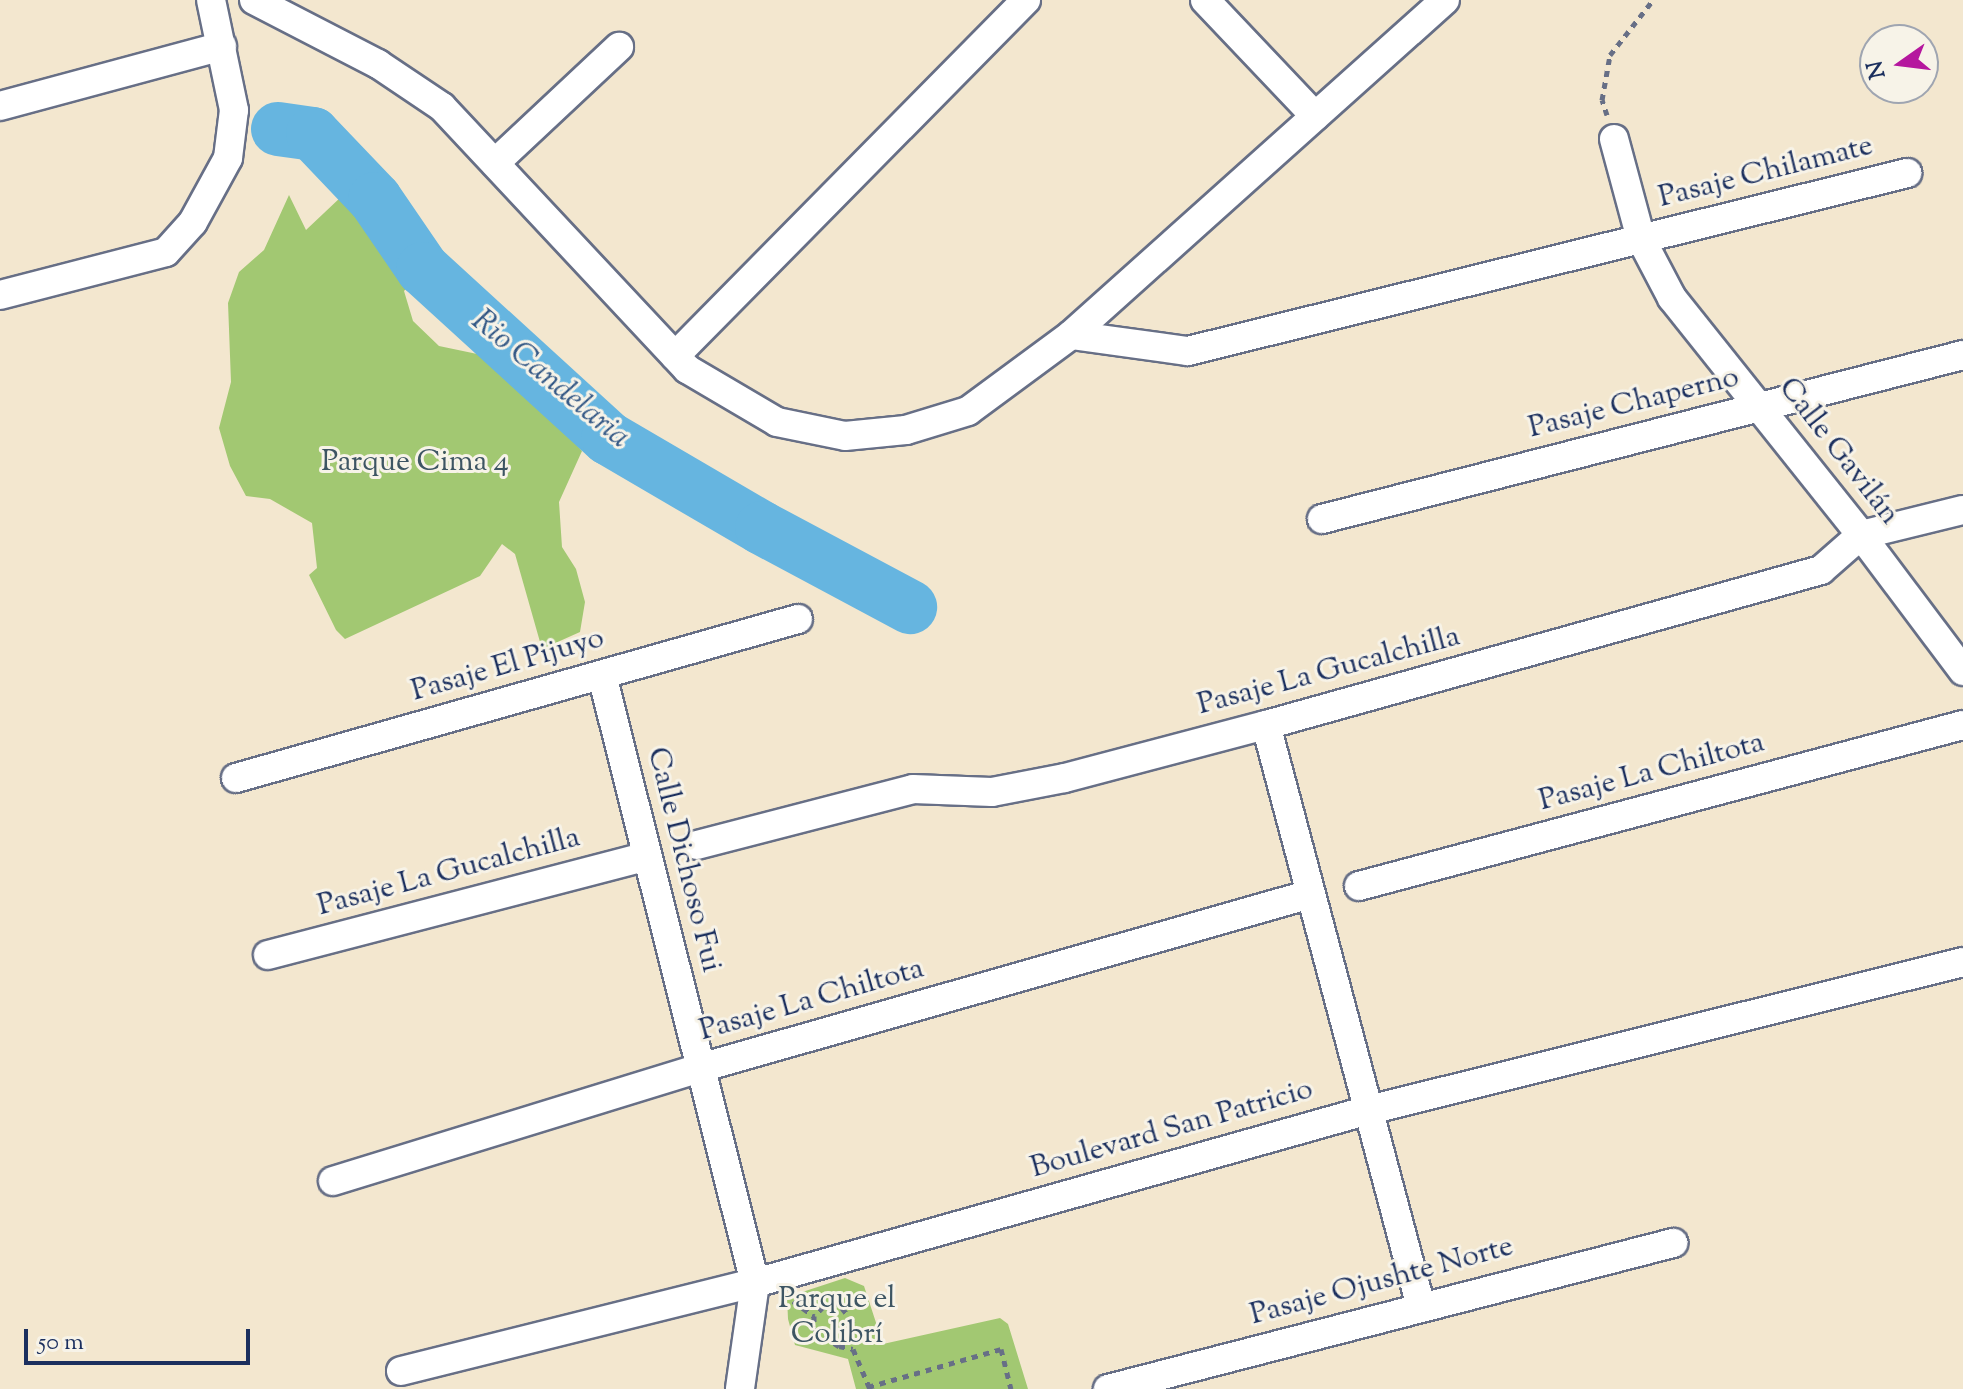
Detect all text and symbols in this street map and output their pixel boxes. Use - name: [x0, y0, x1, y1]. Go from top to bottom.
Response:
- north arrow: [1859, 24, 1939, 104]
- text: N: [1860, 57, 1895, 82]
- street label: Pasaje Chilamate: [1655, 129, 1877, 217]
- water label: Rio Candelaria: [463, 303, 637, 457]
- street label: Pasaje Chaperno: [1525, 360, 1743, 448]
- street label: Calle Gavilán: [1769, 371, 1907, 533]
- park label: Parque Cima 4: [321, 445, 509, 481]
- street label: Pasaje La Gucalchilla: [1194, 620, 1464, 724]
- street label: Pasaje El Pijuyo: [408, 621, 608, 711]
- street label: Pasaje La Chiltota: [1535, 726, 1769, 820]
- street label: Calle Dichoso Fui: [638, 744, 728, 976]
- street label: Pasaje La Gucalchilla: [314, 821, 584, 925]
- street label: Pasaje La Chiltota: [696, 952, 928, 1050]
- street label: Boulevard San Patricio: [1027, 1072, 1317, 1188]
- street label: Pasaje Ojushte Norte: [1247, 1230, 1517, 1334]
- park label: Parque el Colibrí: [778, 1282, 896, 1352]
- scale bar: [28, 1313, 254, 1363]
- text: 50 m: [38, 1326, 84, 1360]

